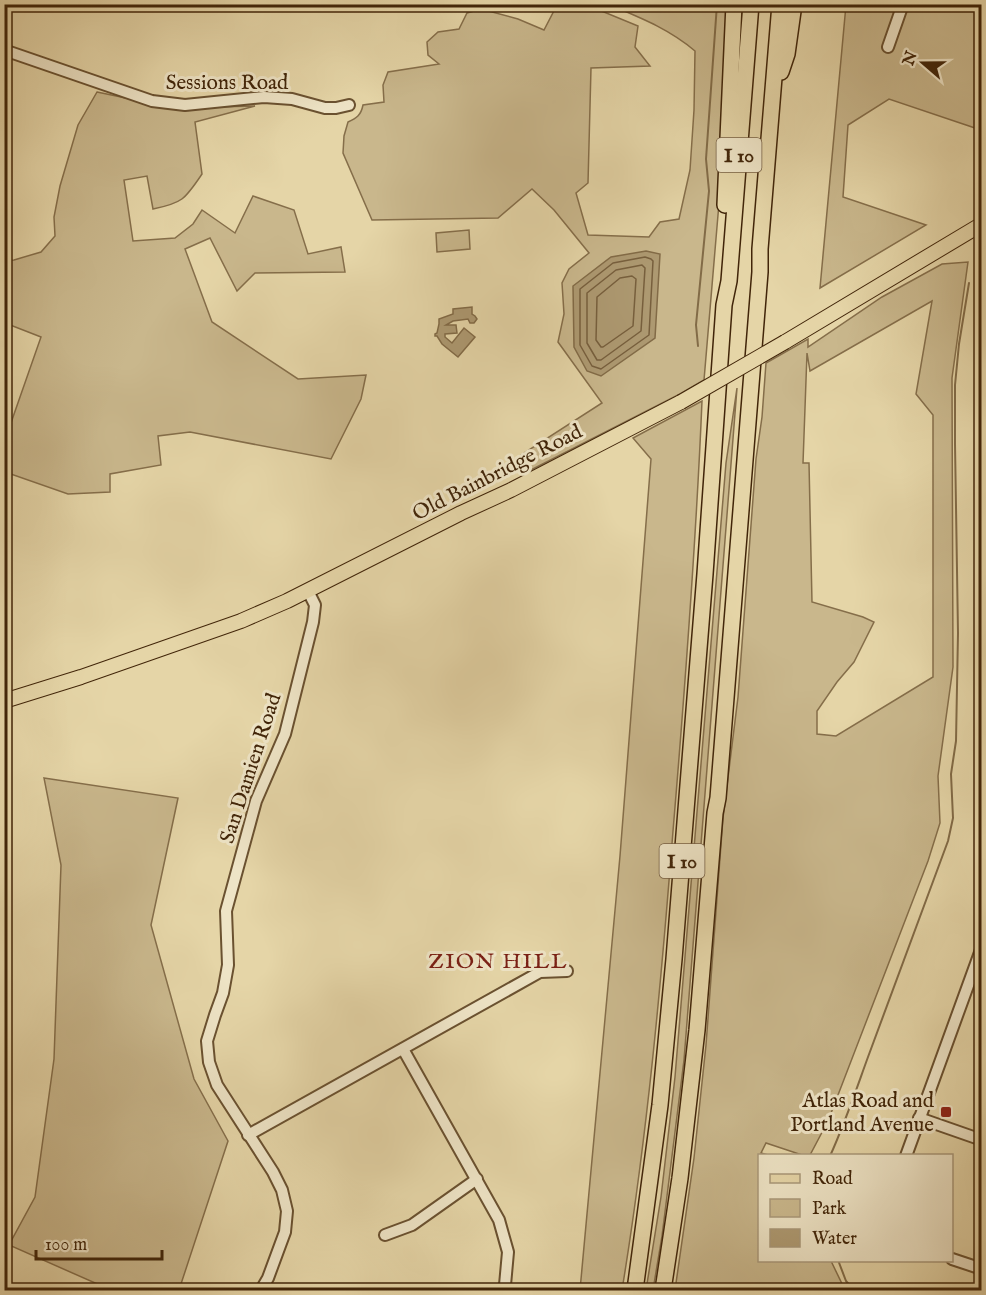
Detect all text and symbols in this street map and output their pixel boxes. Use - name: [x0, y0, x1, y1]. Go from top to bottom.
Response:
- north arrow: [893, 33, 953, 93]
- text: N: [899, 48, 923, 69]
- street label: Sessions Road: [166, 70, 289, 97]
- road number: I 10: [716, 138, 762, 172]
- street label: Old Bainbridge Road: [408, 418, 588, 528]
- street label: San Damien Road: [214, 689, 289, 847]
- road number: I 10: [660, 844, 704, 878]
- district label: ZION HILL: [428, 948, 568, 976]
- place label: Atlas Road and Portland Avenue: [790, 1088, 935, 1139]
- marker: Atlas Road and Portland Avenue: [939, 1105, 953, 1119]
- legend: [758, 1154, 953, 1262]
- text: Road: [812, 1168, 853, 1191]
- text: Park: [812, 1198, 847, 1221]
- scale bar: [36, 1223, 162, 1261]
- text: Water: [812, 1228, 857, 1251]
- text: 100 m: [45, 1234, 87, 1257]

